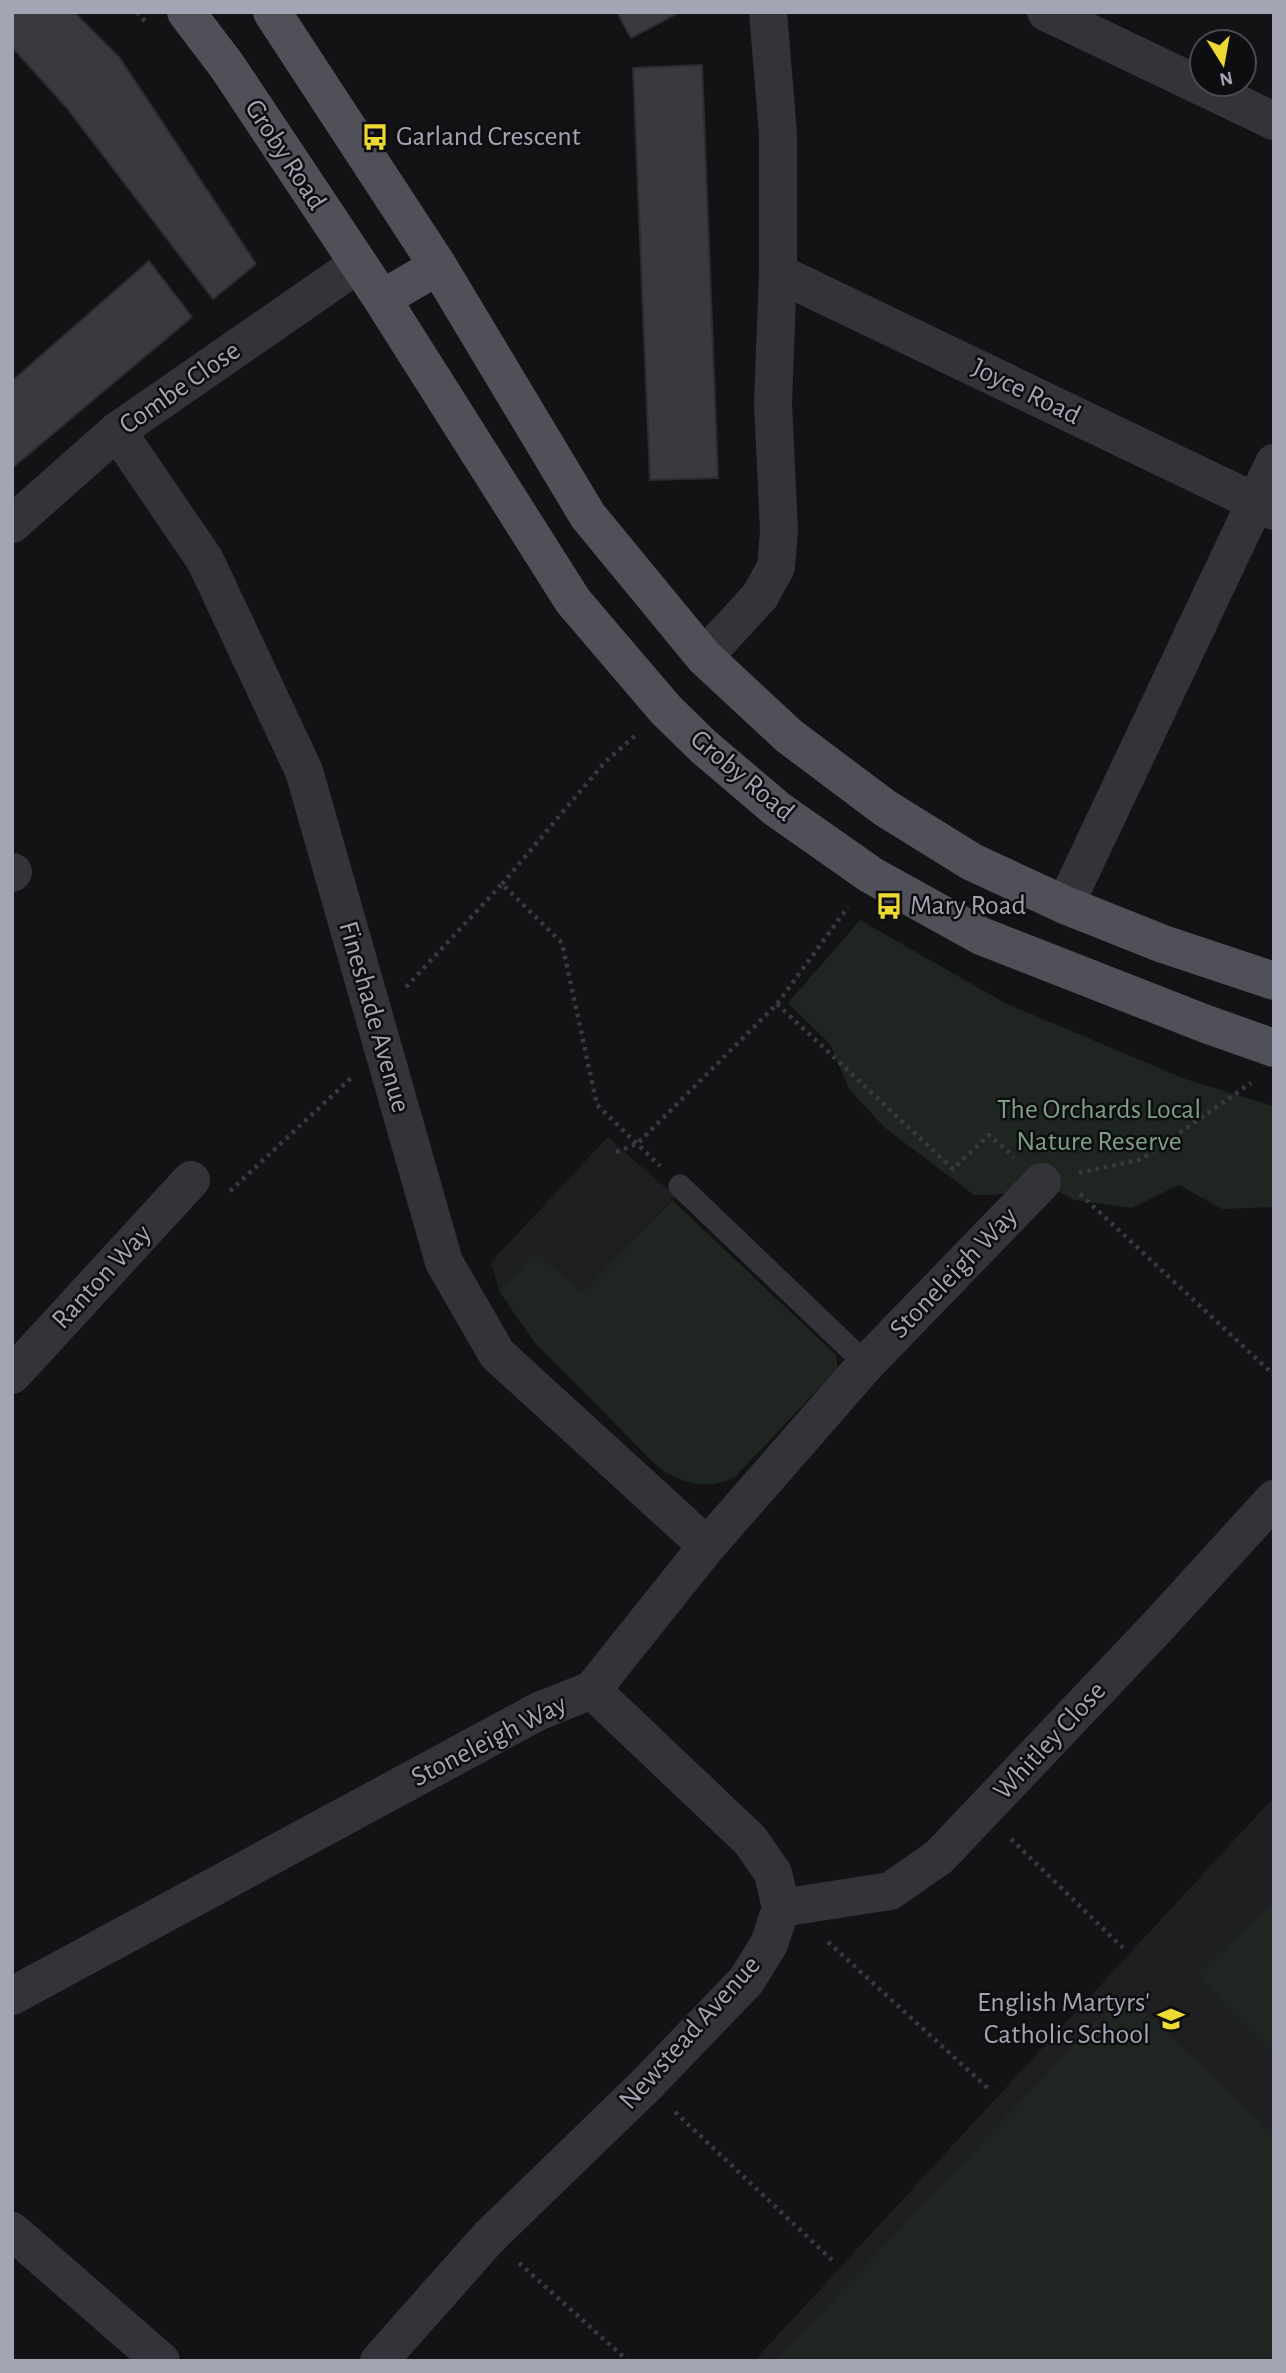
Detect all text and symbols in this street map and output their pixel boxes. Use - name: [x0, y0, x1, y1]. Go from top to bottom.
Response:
- north arrow: [1188, 28, 1258, 98]
- text: N: [1218, 68, 1234, 89]
- street label: Groby Road: [239, 95, 331, 215]
- bus stop icon: Garland Crescent: [360, 122, 390, 152]
- place label: Garland Crescent: [396, 123, 581, 151]
- street label: Combe Close: [115, 336, 245, 440]
- street label: Joyce Road: [967, 354, 1085, 430]
- street label: Groby Road: [685, 725, 799, 827]
- bus stop icon: Mary Road: [874, 891, 904, 921]
- place label: Mary Road: [910, 892, 1026, 920]
- street label: Fineshade Avenue: [333, 918, 415, 1116]
- park label: The Orchards Local Nature Reserve: [997, 1096, 1201, 1156]
- street label: Stoneleigh Way: [885, 1202, 1023, 1344]
- street label: Ranton Way: [47, 1219, 157, 1335]
- street label: Whitley Close: [989, 1677, 1111, 1805]
- street label: Stoneleigh Way: [407, 1690, 571, 1792]
- street label: Newstead Avenue: [614, 1951, 766, 2115]
- place label: English Martyrs' Catholic School: [977, 1989, 1150, 2049]
- school or university icon: English Martyrs' Catholic School: [1156, 2004, 1186, 2034]

